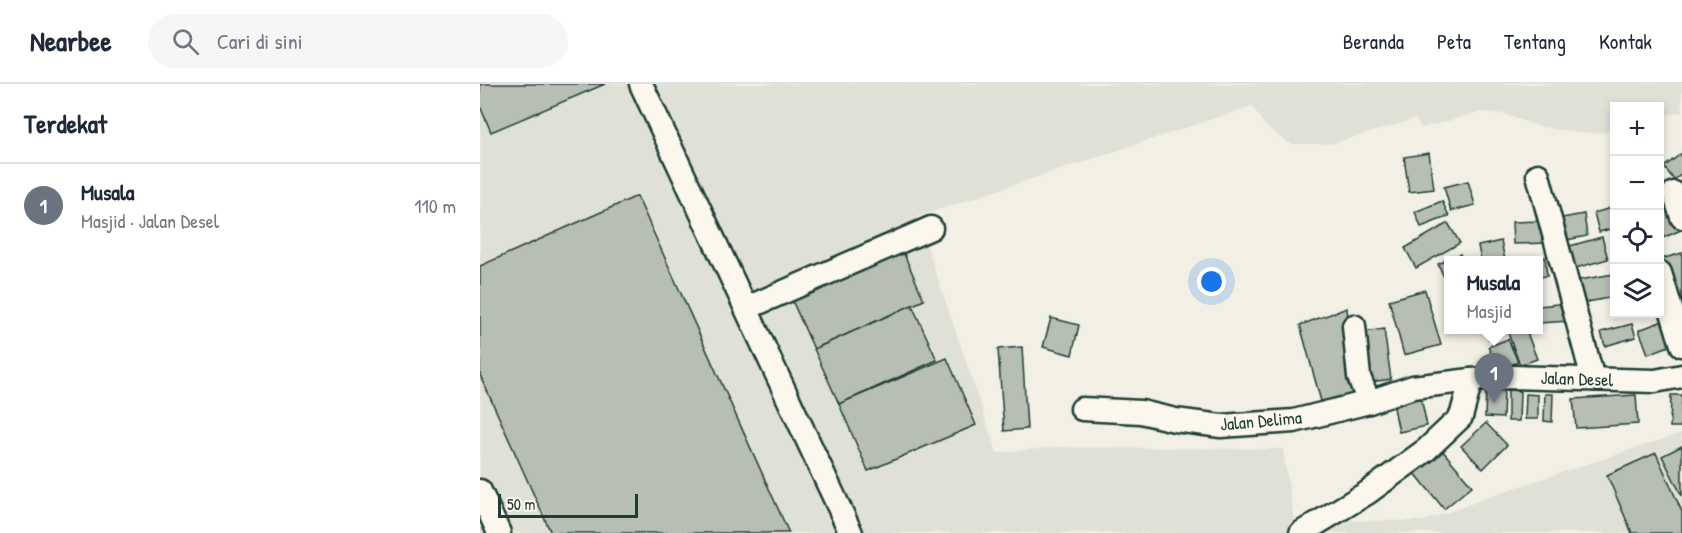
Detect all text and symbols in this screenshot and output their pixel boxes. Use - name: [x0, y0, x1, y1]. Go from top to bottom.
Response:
- search box: [148, 14, 568, 68]
- text: Nearbee: [30, 22, 112, 60]
- icon: search: [169, 25, 202, 58]
- text: Cari di sini: [217, 26, 303, 56]
- text: Beranda: [1343, 27, 1404, 56]
- text: Peta: [1437, 27, 1471, 56]
- text: Tentang: [1504, 27, 1566, 56]
- text: Kontak: [1599, 27, 1652, 56]
- map controls: [1610, 102, 1664, 318]
- button: +: [1610, 102, 1664, 156]
- text: Terdekat: [24, 106, 107, 141]
- button: −: [1610, 156, 1664, 210]
- text: Musala: [81, 177, 134, 207]
- text: 1: [40, 192, 47, 219]
- text: 110 m: [414, 192, 456, 219]
- text: Masjid · Jalan Desel: [81, 207, 219, 234]
- button: locate: [1610, 210, 1664, 264]
- popup: [1444, 256, 1543, 334]
- button: layers: [1610, 264, 1664, 318]
- your location: [1197, 267, 1226, 296]
- text: Musala: [1467, 267, 1520, 297]
- text: Masjid: [1467, 297, 1511, 324]
- pin: 1: [1474, 354, 1514, 403]
- street label: Jalan Desel: [1540, 365, 1614, 392]
- street label: Jalan Delima: [1219, 404, 1303, 437]
- scale bar: [498, 491, 638, 518]
- text: 50 m: [507, 493, 536, 515]

